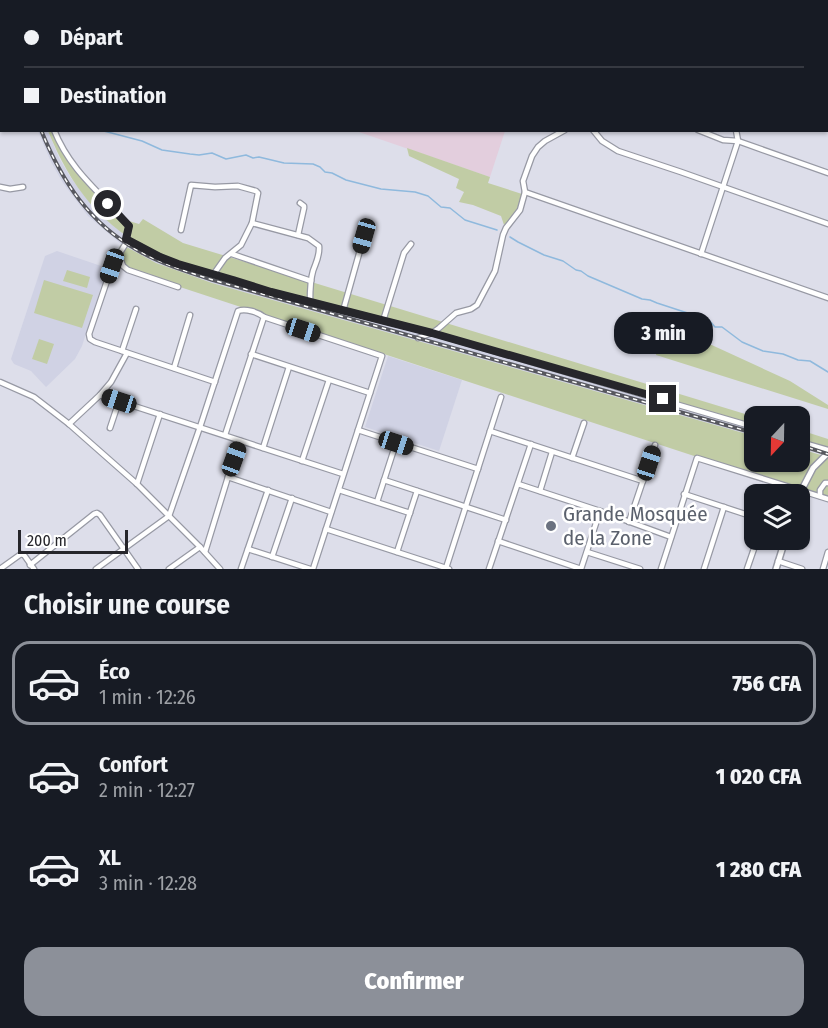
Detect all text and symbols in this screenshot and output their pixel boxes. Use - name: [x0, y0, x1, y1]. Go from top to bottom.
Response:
- text: Départ: [60, 24, 123, 51]
- text: Destination: [60, 82, 167, 109]
- route start: [94, 190, 121, 217]
- car: [350, 216, 378, 256]
- car: [98, 246, 126, 286]
- callout: 3 min: [614, 312, 712, 354]
- car: [283, 316, 323, 344]
- text: 3 min: [641, 321, 686, 345]
- route end: [649, 385, 676, 412]
- car: [99, 387, 139, 415]
- north arrow: [744, 406, 810, 472]
- map controls: [744, 406, 810, 550]
- car: [376, 429, 416, 457]
- car: [219, 439, 249, 479]
- car: [635, 443, 663, 483]
- button: layers: [744, 484, 810, 550]
- place label: Grande Mosquée de la Zone: [563, 501, 708, 551]
- marker: Grande Mosquée de la Zone: [544, 519, 558, 533]
- scale bar: [18, 527, 128, 554]
- text: 200 m: [27, 531, 67, 550]
- text: Choisir une course: [24, 589, 230, 621]
- icon: car: [27, 656, 81, 710]
- text: Éco: [99, 658, 130, 685]
- text: 756 CFA: [732, 670, 801, 697]
- text: 1 min · 12:26: [99, 685, 196, 709]
- icon: car: [27, 749, 81, 803]
- text: Confort: [99, 751, 168, 778]
- text: 1 020 CFA: [716, 763, 801, 790]
- text: 2 min · 12:27: [99, 778, 195, 802]
- icon: car: [27, 842, 81, 896]
- text: XL: [99, 844, 121, 871]
- text: 1 280 CFA: [716, 856, 801, 883]
- text: 3 min · 12:28: [99, 871, 197, 895]
- button: Confirmer: [24, 947, 804, 1016]

